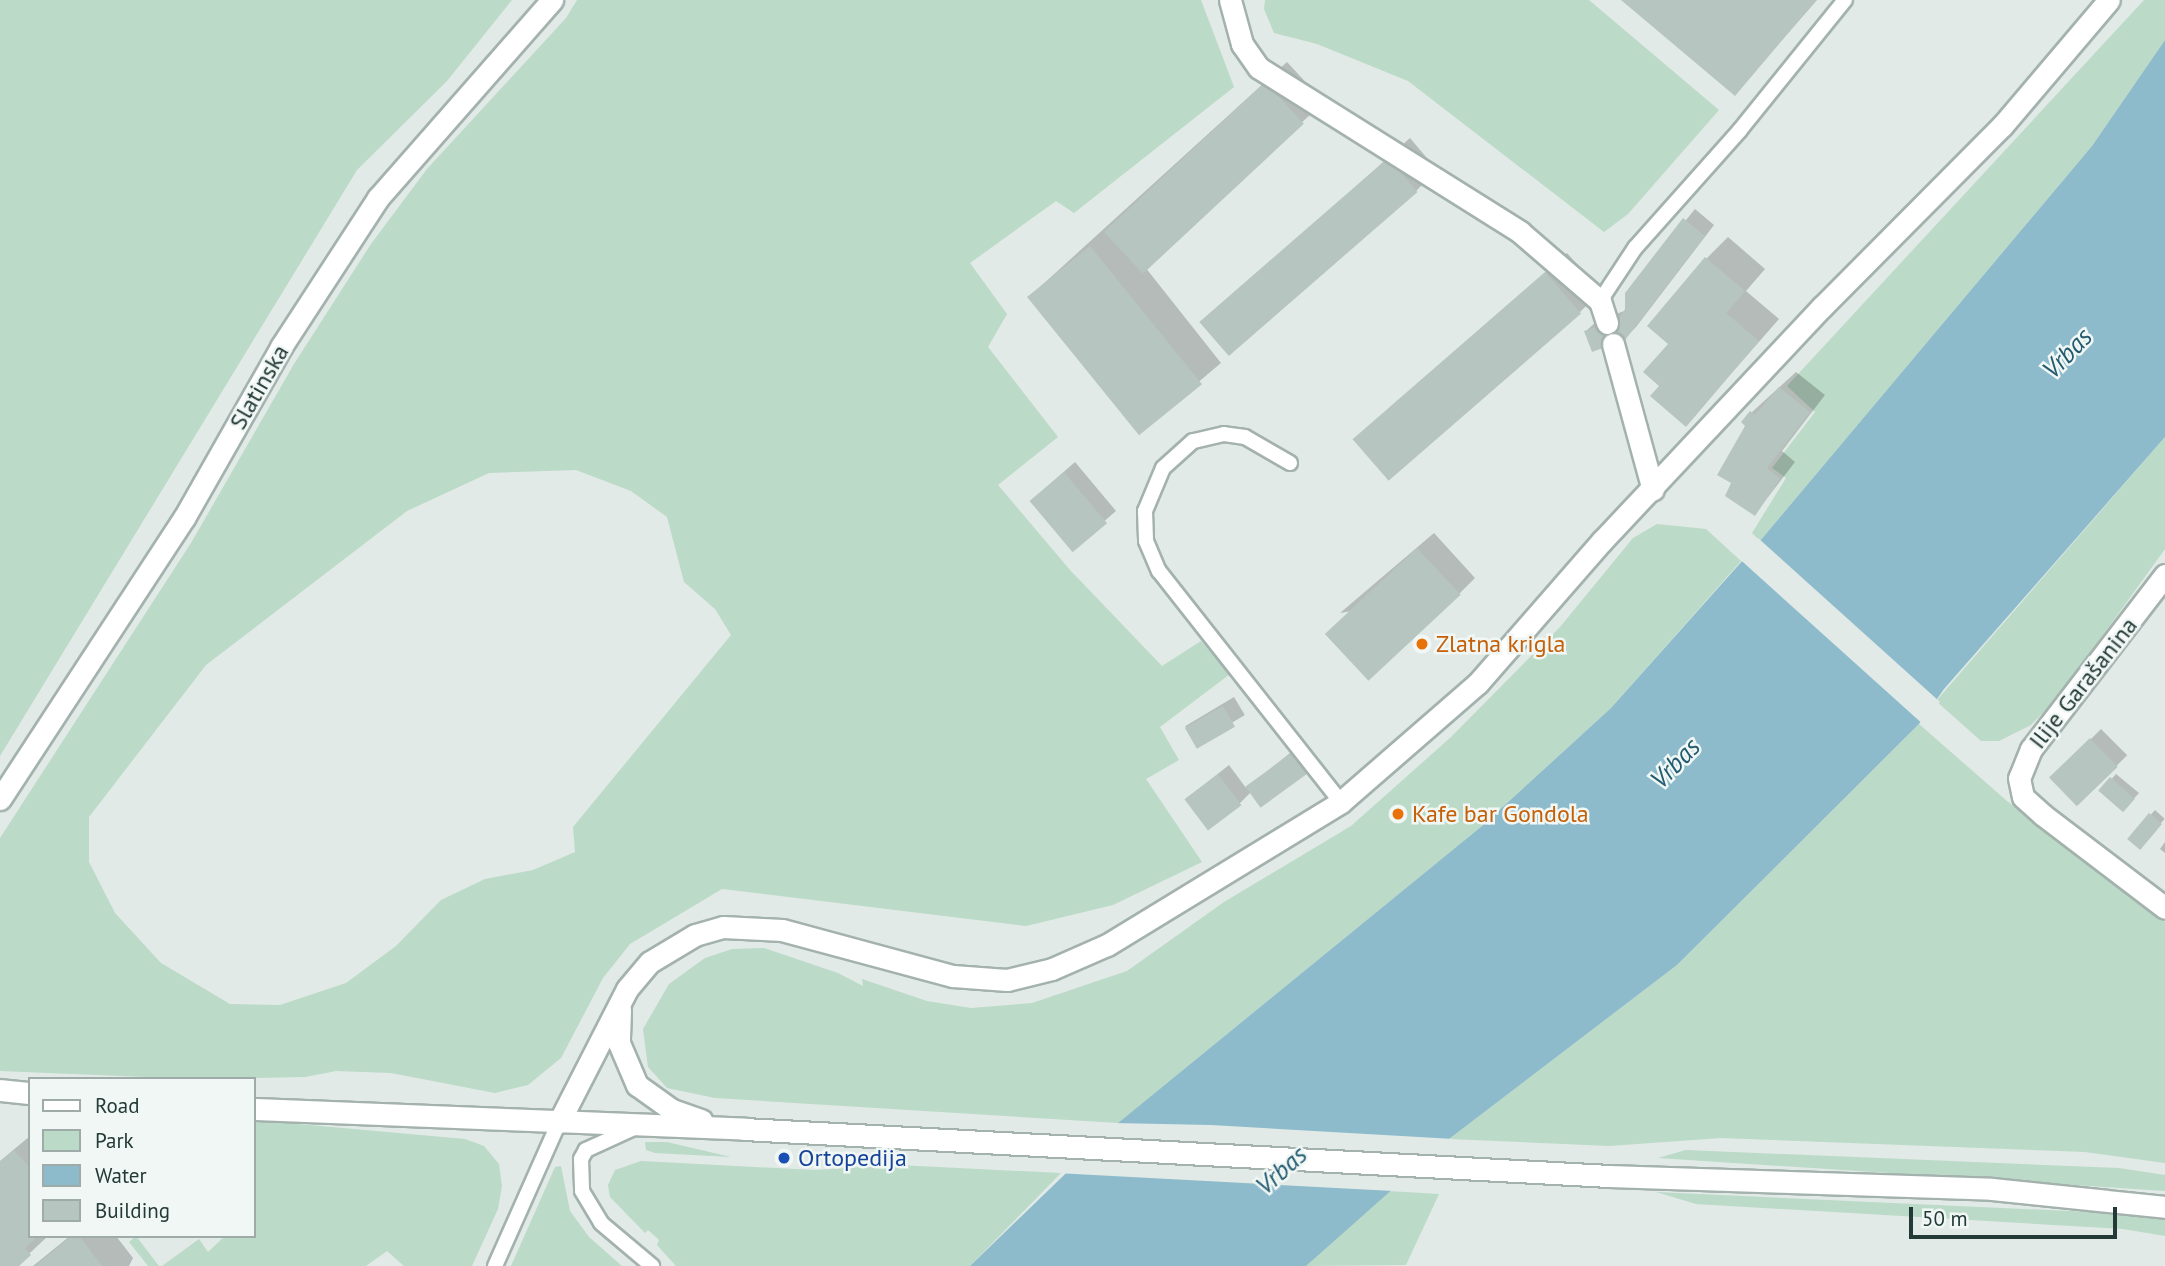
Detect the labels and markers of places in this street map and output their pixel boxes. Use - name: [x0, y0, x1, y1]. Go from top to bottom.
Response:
- place label: Zlatna krigla: [1436, 630, 1565, 658]
- marker: Zlatna krigla: [1414, 636, 1430, 652]
- place label: Kafe bar Gondola: [1412, 800, 1589, 828]
- marker: Kafe bar Gondola: [1390, 806, 1406, 822]
- place label: Ortopedija: [798, 1144, 907, 1172]
- marker: Ortopedija: [776, 1150, 792, 1166]

